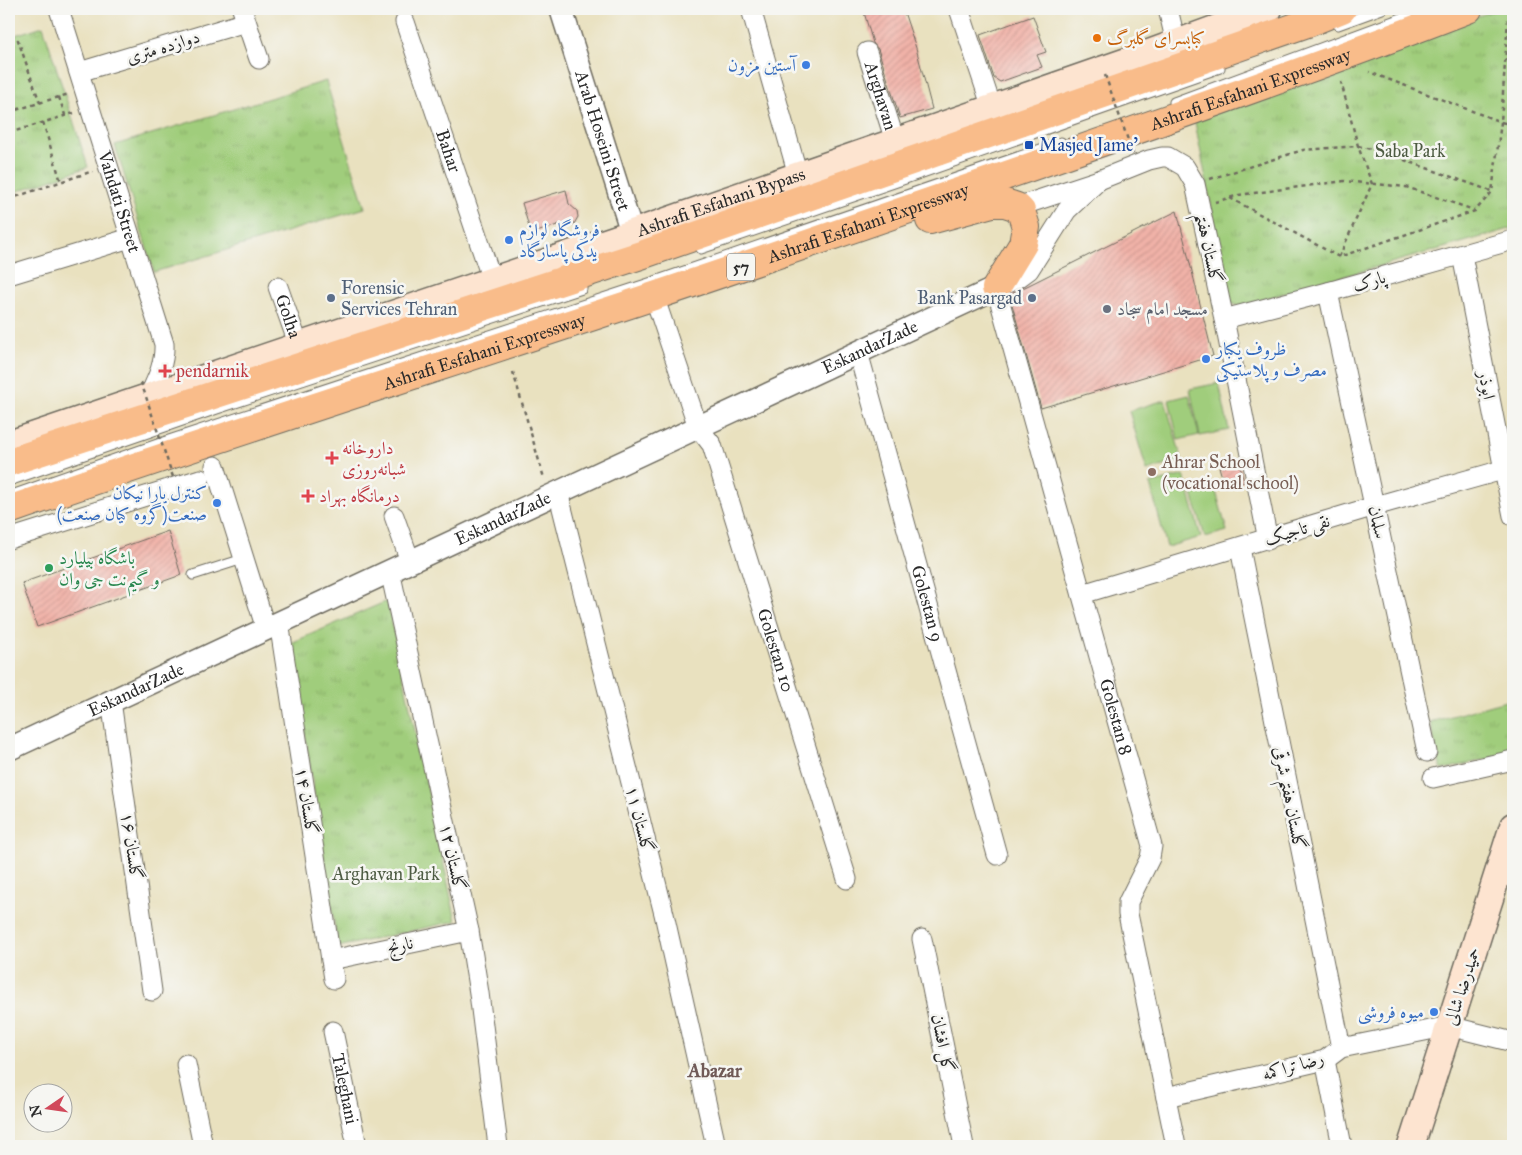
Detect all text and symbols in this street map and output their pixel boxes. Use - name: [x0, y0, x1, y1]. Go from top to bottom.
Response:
- street label: دوازده متری: [124, 25, 202, 69]
- place label: کبابسرای گلبرگ: [1107, 27, 1205, 50]
- marker: کبابسرای گلبرگ: [1091, 32, 1103, 44]
- street label: Ashrafi Esfahani Expressway: [1146, 43, 1354, 136]
- place label: آستین مزون: [728, 54, 798, 78]
- street label: Arghavan: [859, 58, 902, 133]
- marker: آستین مزون: [800, 59, 812, 71]
- street label: Arab Hoseini Street: [570, 67, 635, 214]
- street label: Bahar: [431, 127, 466, 175]
- place label: Masjed Jame': [1039, 134, 1138, 157]
- marker: Masjed Jame': [1023, 139, 1035, 151]
- park label: Saba Park: [1375, 140, 1446, 162]
- street label: Vahdati Street: [93, 147, 146, 256]
- street label: Ashrafi Esfahani Bypass: [633, 163, 808, 242]
- street label: Ashrafi Esfahani Expressway: [764, 178, 972, 268]
- street label: گلستان هفتم: [1184, 211, 1227, 287]
- place label: فروشگاه لوازم یدکی پاسارگاد: [519, 218, 600, 264]
- marker: فروشگاه لوازم یدکی پاسارگاد: [503, 234, 515, 246]
- road number: 57: [727, 253, 755, 280]
- street label: پارک: [1350, 265, 1390, 298]
- place label: Forensic Services Tehran: [341, 277, 458, 320]
- place label: Bank Pasargad: [917, 287, 1022, 310]
- street label: Golha: [271, 291, 306, 341]
- marker: Forensic Services Tehran: [325, 292, 337, 304]
- marker: Bank Pasargad: [1026, 292, 1038, 304]
- place label: مسجد امام سجاد: [1117, 298, 1208, 325]
- marker: مسجد امام سجاد: [1101, 303, 1113, 315]
- street label: Ashrafi Esfahani Expressway: [379, 308, 589, 395]
- street label: EskandarZade: [818, 315, 921, 379]
- place label: ظروف یکبار مصرف و پلاستیکی: [1214, 338, 1327, 383]
- marker: ظروف یکبار مصرف و پلاستیکی: [1200, 353, 1212, 365]
- place label: pendarnik: [175, 360, 249, 382]
- marker: pendarnik: [158, 364, 172, 378]
- street label: ابوذر: [1473, 367, 1501, 401]
- place label: داروخانه شبانه‌روزی: [342, 437, 406, 480]
- place label: Ahrar School (vocational school): [1161, 451, 1299, 495]
- marker: داروخانه شبانه‌روزی: [326, 452, 338, 464]
- marker: Ahrar School (vocational school): [1146, 466, 1158, 478]
- place label: کنترل یارا نیکان صنعت(گروه کیان صنعت): [57, 482, 207, 526]
- place label: درمانگاه بهراد: [319, 484, 400, 508]
- street label: EskandarZade: [451, 487, 554, 550]
- marker: درمانگاه بهراد: [301, 489, 315, 503]
- marker: کنترل یارا نیکان صنعت(گروه کیان صنعت): [211, 497, 223, 509]
- street label: سلمان: [1364, 504, 1392, 540]
- street label: نقی تاجیک: [1261, 510, 1333, 552]
- place label: باشگاه بیلیارد و گیم‌نت جی وان: [59, 546, 160, 597]
- marker: باشگاه بیلیارد و گیم‌نت جی وان: [43, 562, 55, 574]
- street label: Golestan 9: [906, 563, 949, 644]
- street label: Golestan 10: [753, 606, 799, 695]
- street label: EskandarZade: [84, 658, 187, 722]
- street label: Golestan 8: [1095, 676, 1137, 758]
- street label: گلستان هفتم شرقی: [1262, 744, 1311, 853]
- street label: گلستان ۱۴: [291, 766, 323, 836]
- street label: گلستان ۱۱: [621, 783, 659, 855]
- street label: گلستان ۱۶: [116, 811, 148, 881]
- street label: گلستان ۱۲: [435, 821, 471, 893]
- park label: Arghavan Park: [331, 863, 440, 886]
- street label: نارنج: [385, 931, 416, 963]
- street label: حمیدرضا شالی: [1439, 944, 1485, 1028]
- place label: میوه فروشی: [1358, 1001, 1424, 1025]
- marker: میوه فروشی: [1428, 1006, 1440, 1018]
- street label: گل افشان: [926, 1012, 959, 1074]
- street label: رضا تراکمه: [1260, 1047, 1326, 1085]
- street label: Taleghani: [327, 1051, 363, 1126]
- district label: Abazar: [686, 1059, 743, 1082]
- north arrow: [22, 1082, 72, 1132]
- text: N: [26, 1103, 45, 1119]

